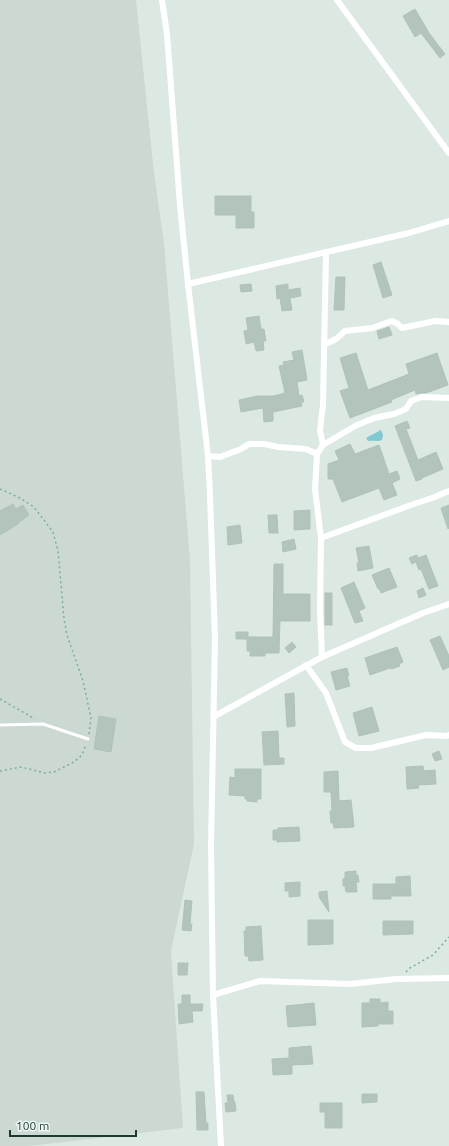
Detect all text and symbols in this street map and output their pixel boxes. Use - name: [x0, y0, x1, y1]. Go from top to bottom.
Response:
- scale bar: [10, 1112, 136, 1138]
- text: 100 m: [16, 1119, 49, 1132]

